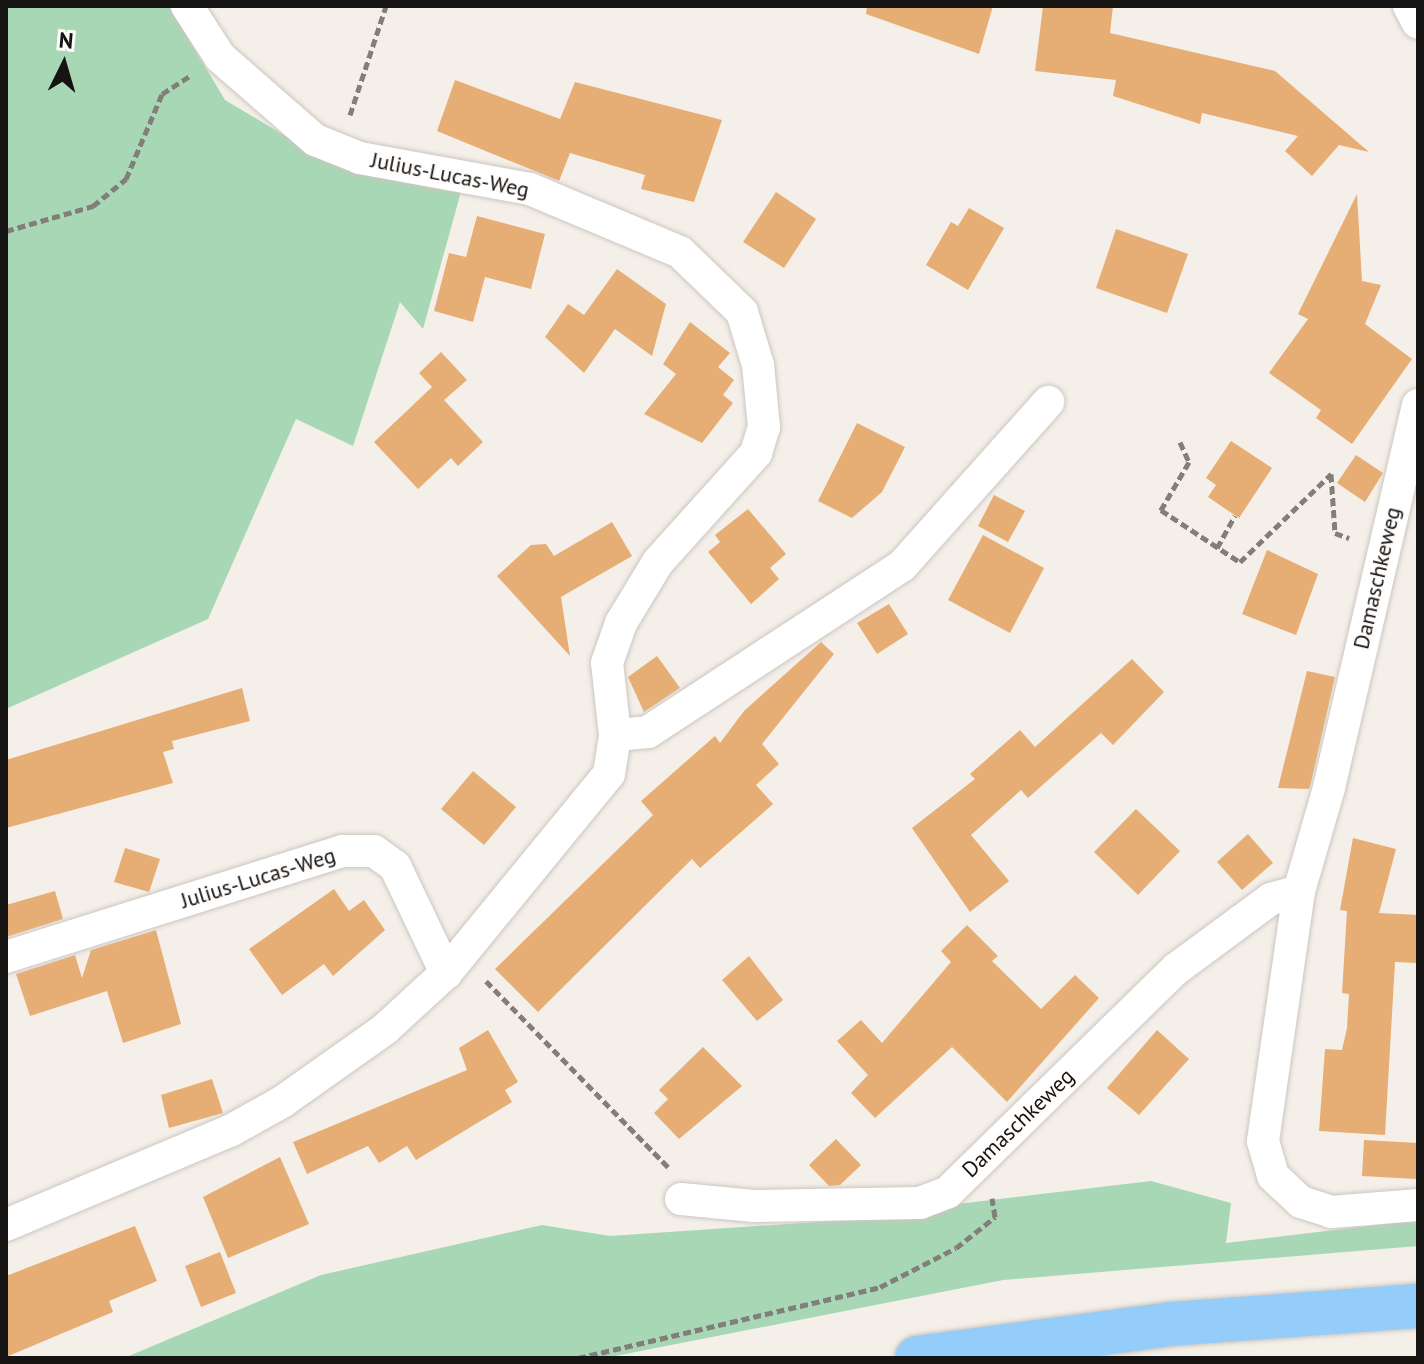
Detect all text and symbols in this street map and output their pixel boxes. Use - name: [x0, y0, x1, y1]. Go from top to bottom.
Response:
- north arrow: [24, 24, 104, 104]
- text: N: [58, 26, 75, 55]
- street label: Julius-Lucas-Weg: [369, 147, 531, 203]
- street label: Damaschkeweg: [1348, 504, 1406, 652]
- street label: Julius-Lucas-Weg: [177, 842, 339, 914]
- street label: Damaschkeweg: [957, 1063, 1079, 1183]

